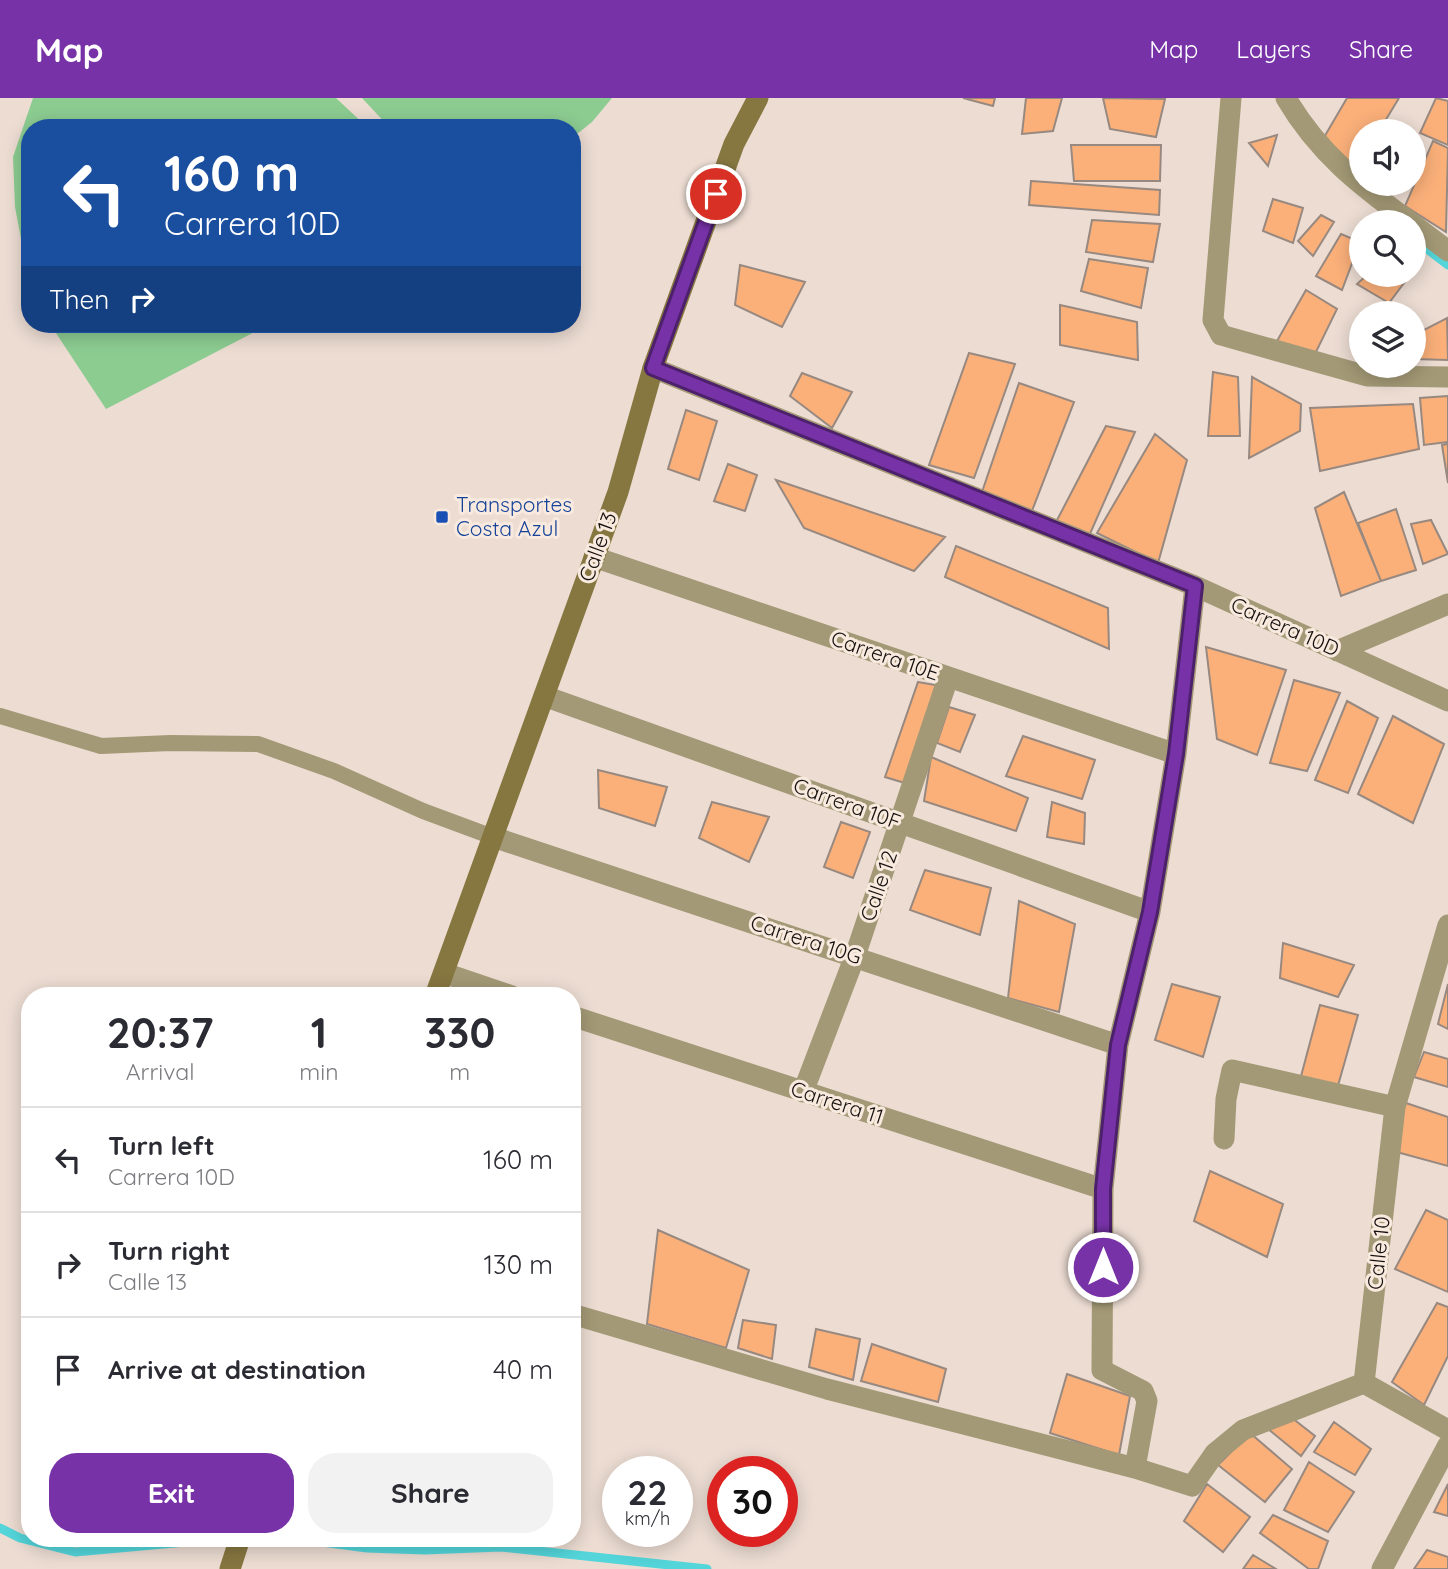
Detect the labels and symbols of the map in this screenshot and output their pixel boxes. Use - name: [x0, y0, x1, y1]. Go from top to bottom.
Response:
- pin: [686, 164, 746, 224]
- place label: Transportes Costa Azul: [456, 491, 572, 541]
- street label: Calle 13: [572, 508, 622, 585]
- marker: Transportes Costa Azul: [434, 509, 450, 525]
- street label: Carrera 10D: [1227, 591, 1344, 661]
- street label: Carrera 10E: [828, 624, 943, 686]
- street label: Carrera 10F: [790, 772, 905, 835]
- street label: Calle 12: [854, 847, 902, 924]
- street label: Carrera 10G: [748, 909, 865, 969]
- street label: Carrera 11: [788, 1075, 887, 1129]
- street label: Calle 10: [1361, 1215, 1395, 1291]
- position arrow: [1066, 1230, 1140, 1304]
- speed limit sign: 30: [707, 1456, 798, 1547]

